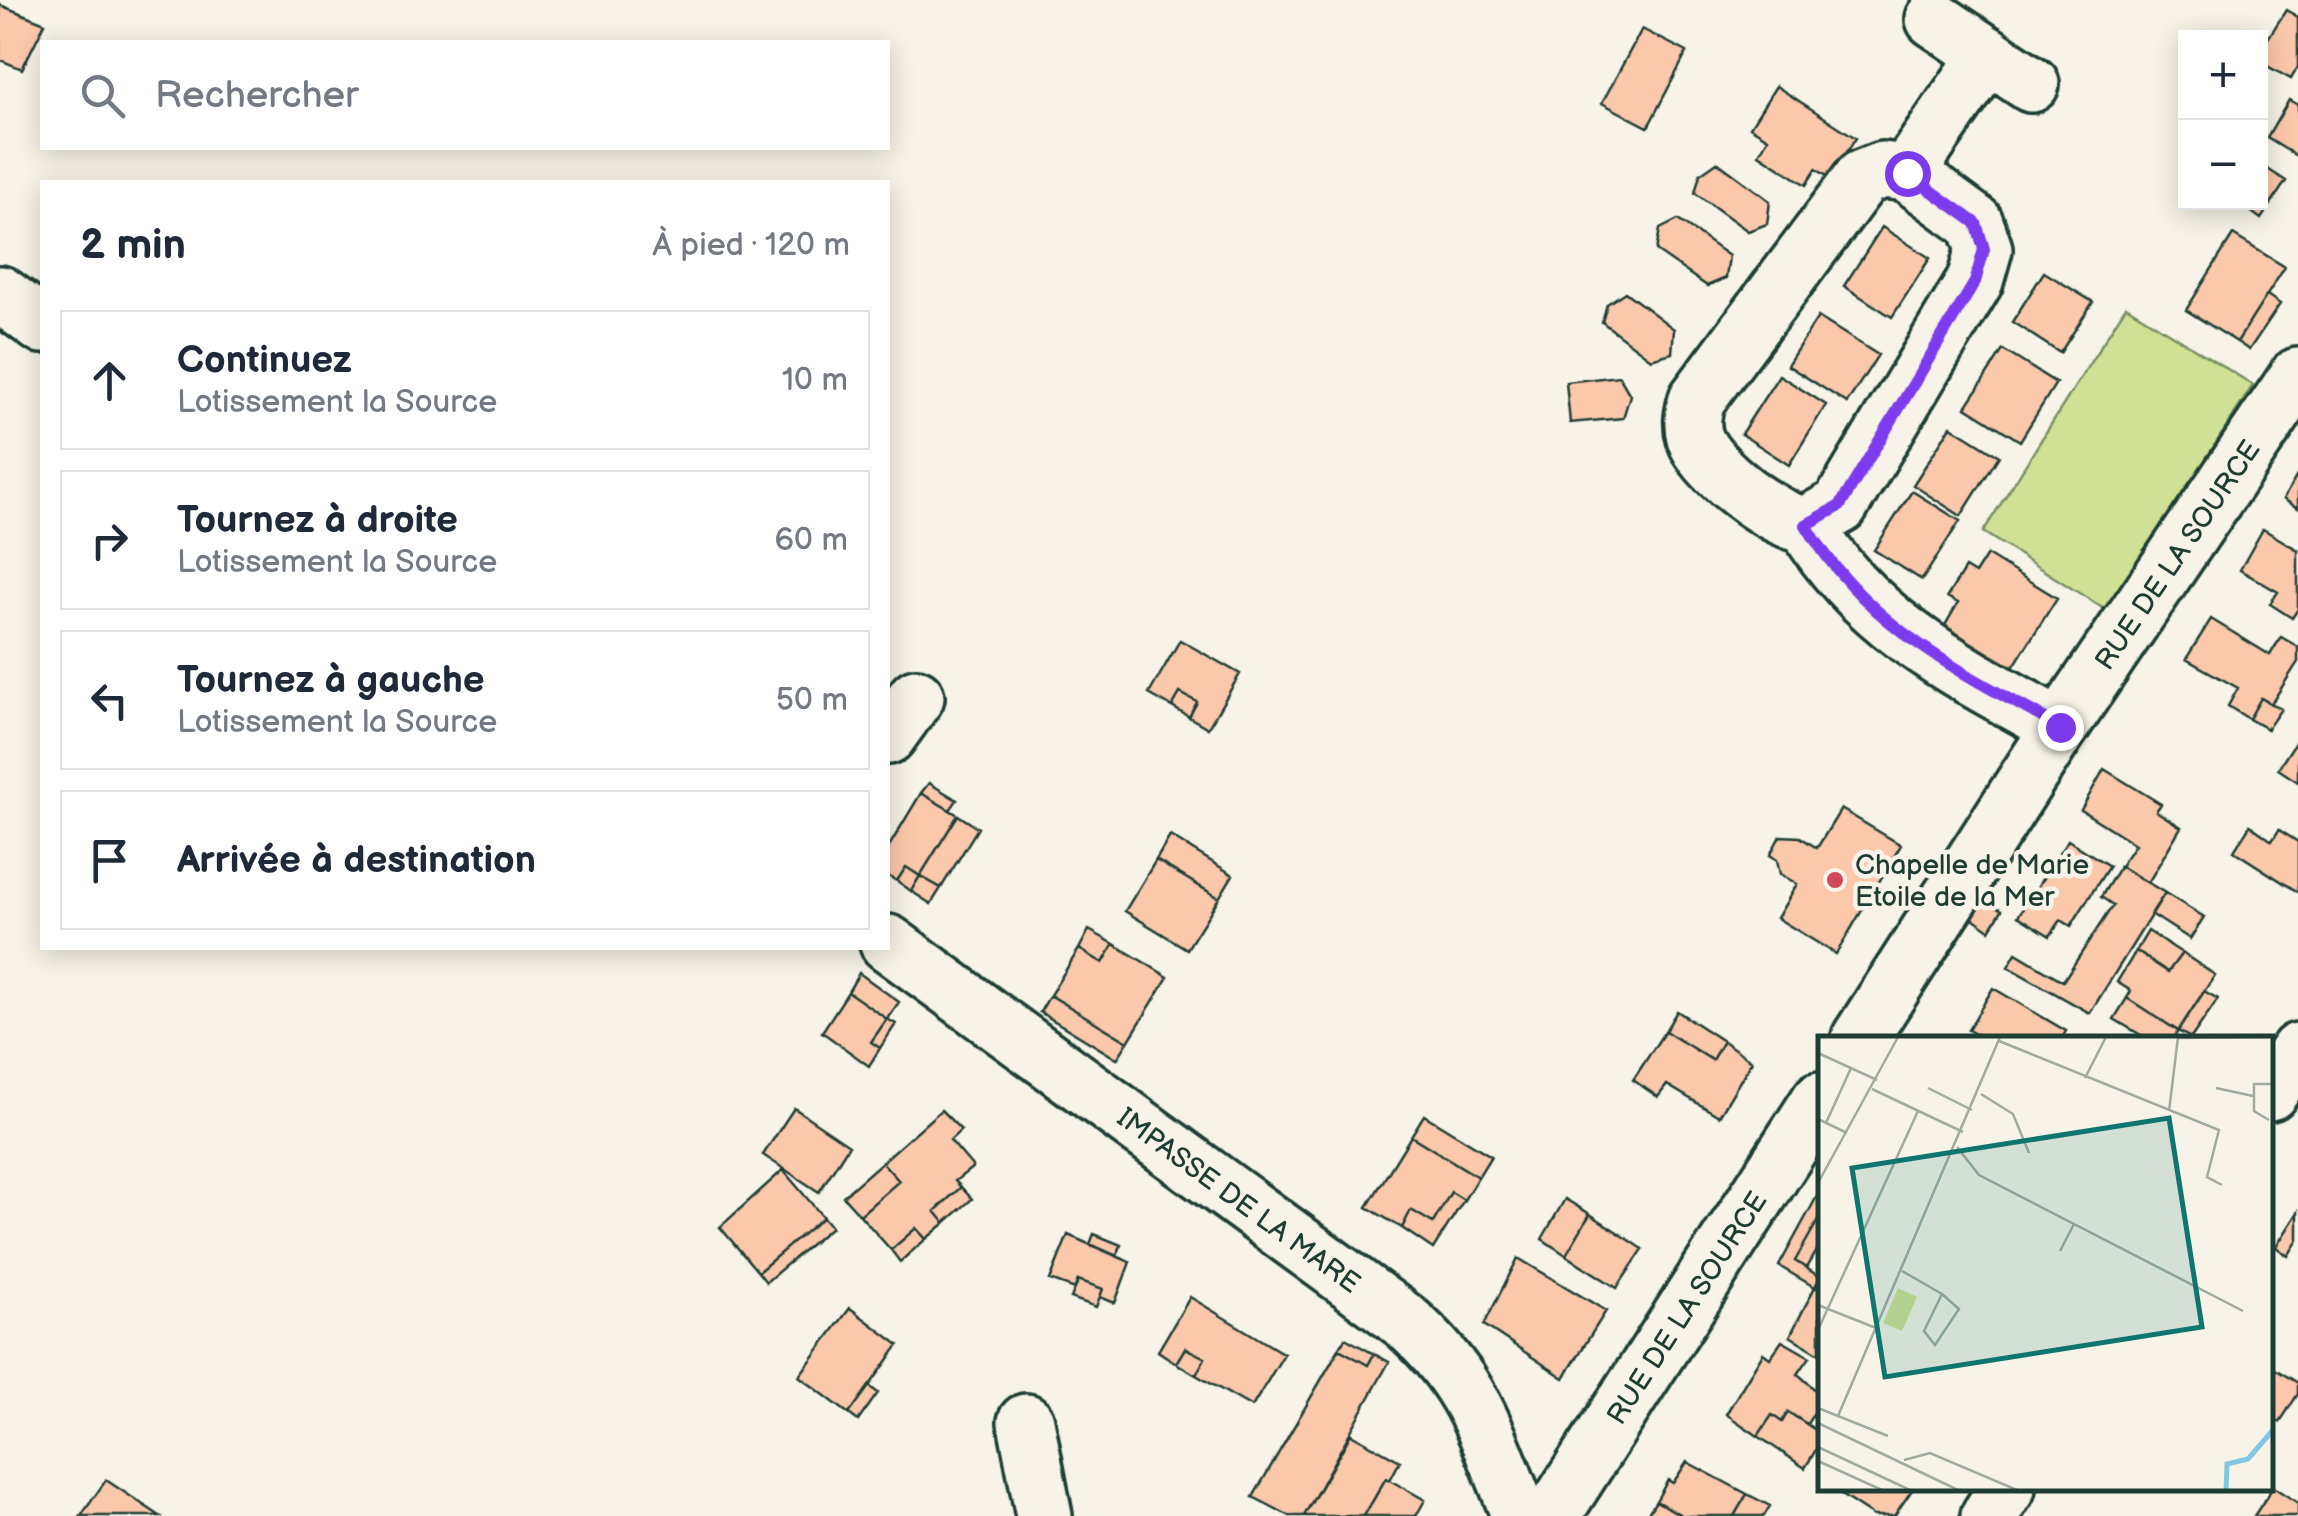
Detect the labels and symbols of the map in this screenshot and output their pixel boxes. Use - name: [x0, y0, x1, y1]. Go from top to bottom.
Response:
- route start: [1885, 151, 1931, 197]
- street label: RUE DE LA SOURCE: [2089, 434, 2268, 677]
- route end: [2038, 705, 2084, 751]
- place label: Chapelle de Marie Etoile de la Mer: [1855, 849, 2089, 914]
- marker: Chapelle de Marie Etoile de la Mer: [1824, 869, 1846, 891]
- inset map: [1818, 1036, 2273, 1491]
- street label: IMPASSE DE LA MARE: [1110, 1101, 1366, 1301]
- street label: RUE DE LA SOURCE: [1601, 1186, 1775, 1431]

